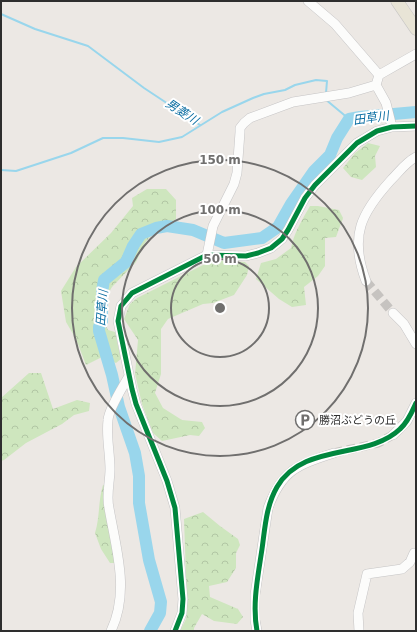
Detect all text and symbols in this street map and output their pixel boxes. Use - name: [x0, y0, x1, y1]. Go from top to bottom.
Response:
- water label: 男菱川: [163, 96, 203, 129]
- water label: 田草川: [352, 108, 392, 127]
- text: 150 m: [199, 153, 241, 167]
- text: 100 m: [199, 203, 241, 217]
- text: 50 m: [203, 252, 237, 266]
- water label: 田草川: [93, 287, 111, 327]
- centre of rings: [213, 301, 227, 315]
- parking icon: 勝沼ぶどうの丘: [294, 409, 316, 431]
- place label: 勝沼ぶどうの丘: [319, 414, 396, 427]

